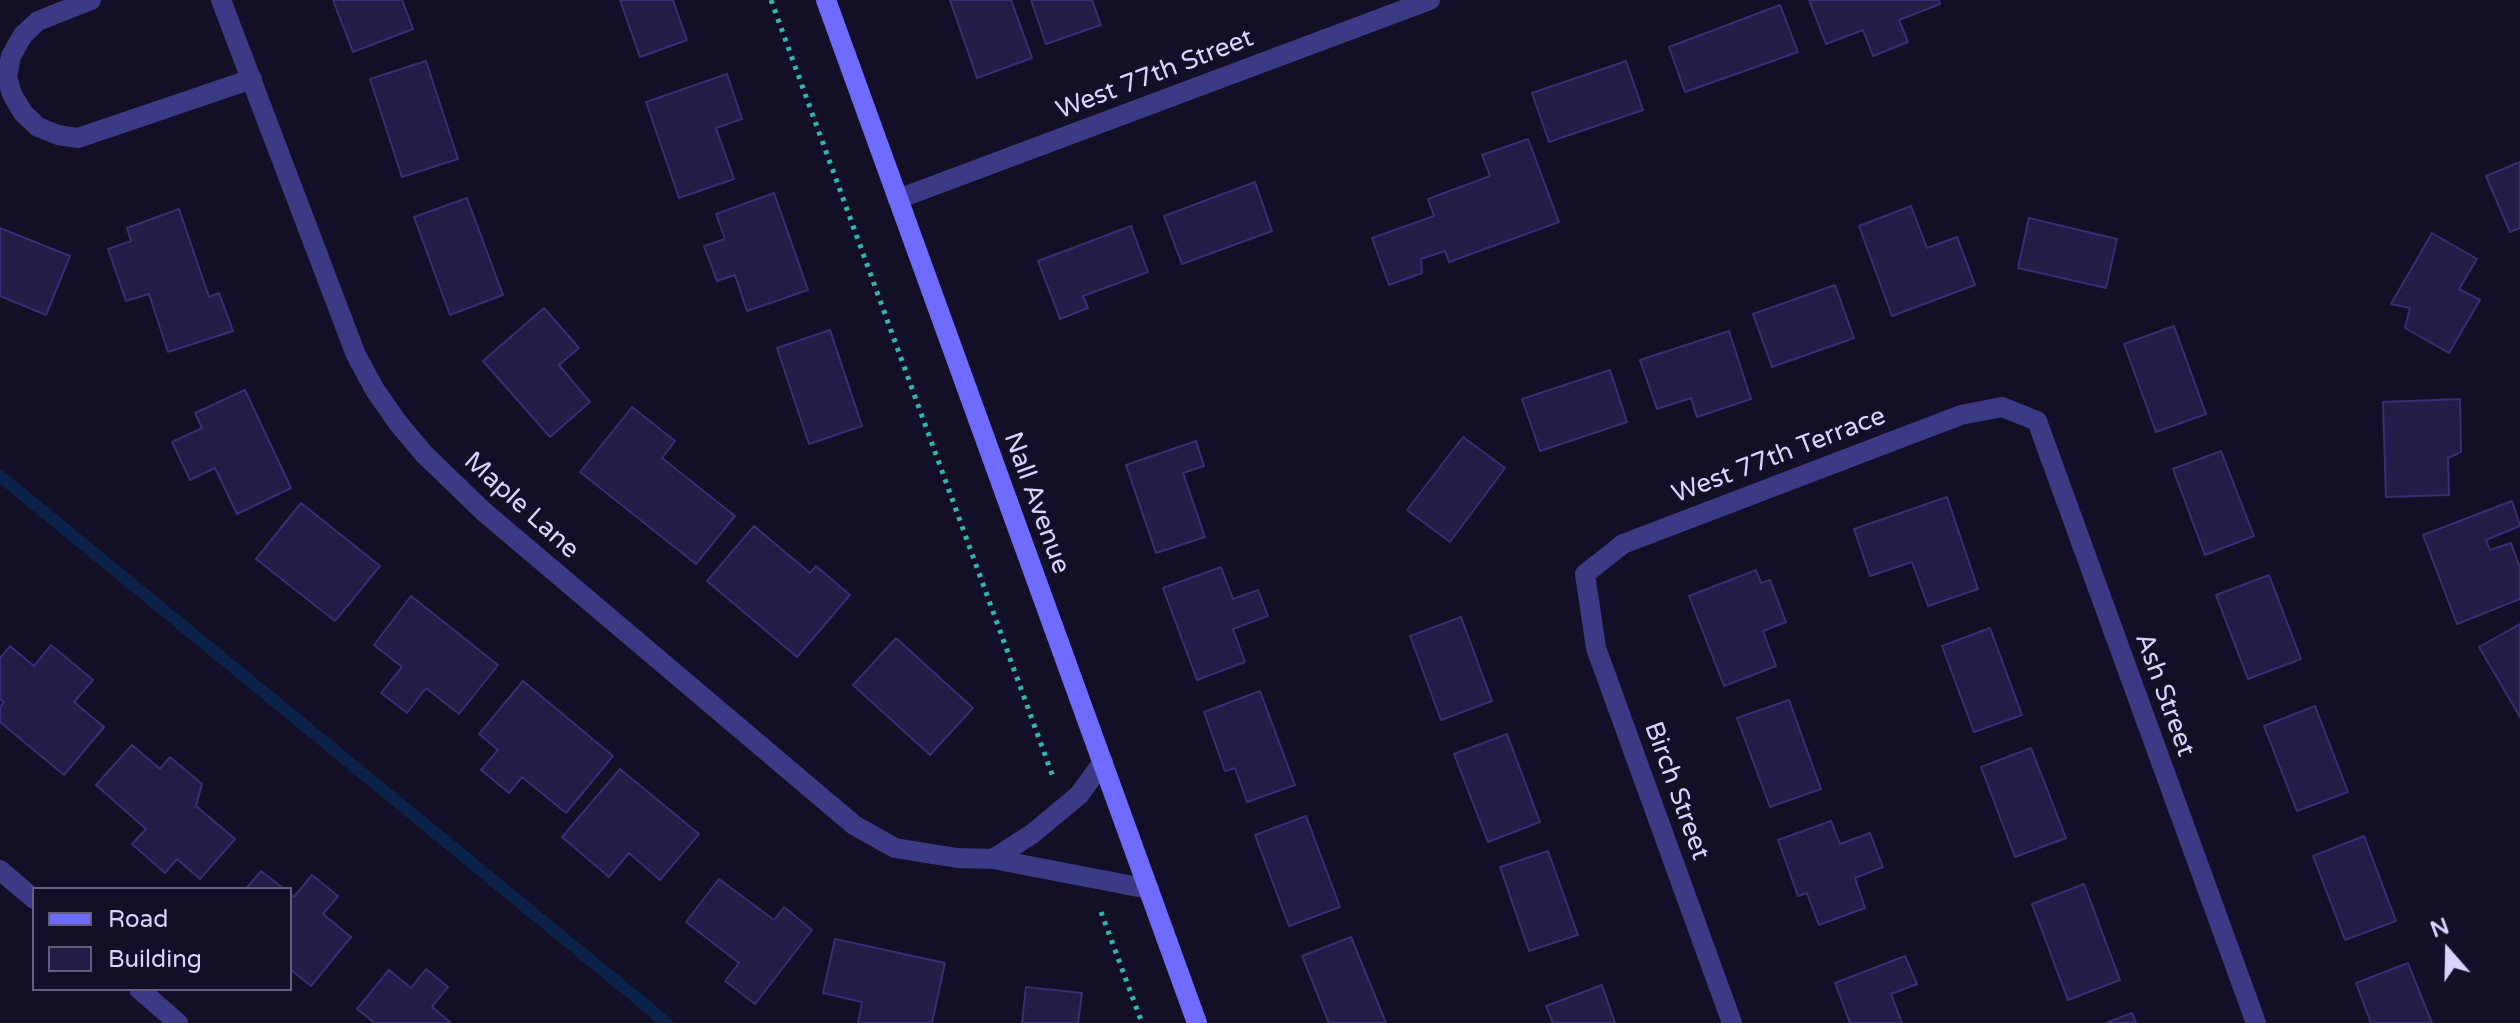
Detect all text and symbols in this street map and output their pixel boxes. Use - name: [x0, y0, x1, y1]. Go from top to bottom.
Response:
- street label: West 77th Street: [1052, 23, 1258, 127]
- street label: West 77th Terrace: [1668, 401, 1890, 511]
- street label: Nall Avenue: [996, 428, 1076, 578]
- street label: Maple Lane: [457, 446, 585, 566]
- street label: Ash Street: [2127, 629, 2201, 761]
- street label: Birch Street: [1637, 718, 1715, 864]
- legend: [32, 887, 292, 991]
- text: Road: [108, 905, 168, 934]
- north arrow: [2408, 911, 2488, 991]
- text: N: [2427, 913, 2453, 944]
- text: Building: [108, 945, 202, 974]

